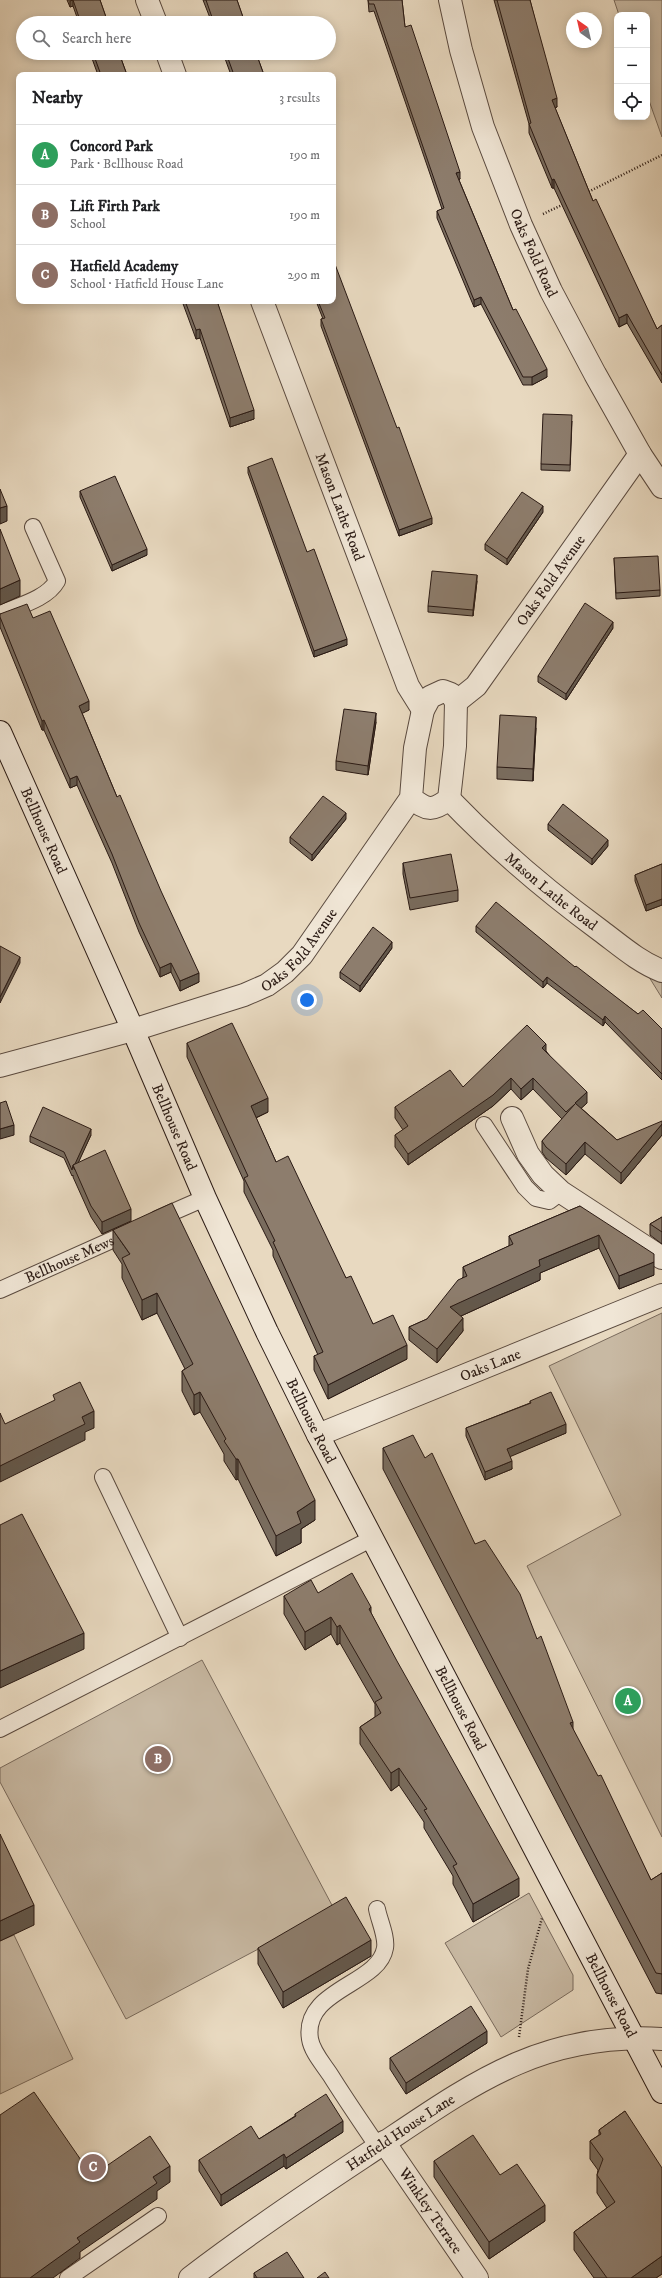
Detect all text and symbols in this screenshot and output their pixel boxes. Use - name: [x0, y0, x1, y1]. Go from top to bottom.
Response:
- north arrow: [566, 12, 602, 48]
- map controls: [614, 12, 650, 120]
- button: +: [614, 12, 650, 48]
- search box: [16, 16, 336, 60]
- icon: search: [30, 27, 52, 49]
- text: Search here: [62, 29, 131, 48]
- button: −: [614, 48, 650, 84]
- button: locate: [614, 84, 650, 120]
- text: Nearby: [32, 87, 82, 109]
- text: 3 results: [279, 90, 320, 106]
- text: Concord Park: [70, 137, 153, 156]
- text: A: [41, 147, 49, 163]
- text: 190 m: [289, 147, 320, 163]
- text: Park · Bellhouse Road: [70, 156, 183, 172]
- text: Lift Firth Park: [70, 197, 160, 216]
- street label: Oaks Fold Road: [506, 206, 562, 301]
- text: B: [41, 207, 49, 223]
- text: 190 m: [289, 207, 320, 223]
- text: School: [70, 216, 106, 232]
- text: Hatfield Academy: [70, 257, 178, 276]
- text: C: [41, 267, 49, 283]
- text: 290 m: [288, 267, 320, 283]
- text: School · Hatfield House Lane: [70, 276, 224, 292]
- street label: Mason Lathe Road: [310, 450, 369, 564]
- street label: Oaks Fold Avenue: [512, 531, 590, 630]
- street label: Bellhouse Road: [16, 785, 71, 877]
- street label: Mason Lathe Road: [501, 848, 602, 935]
- street label: Oaks Fold Avenue: [258, 905, 342, 997]
- your location: [297, 990, 317, 1010]
- street label: Bellhouse Road: [147, 1081, 201, 1174]
- street label: Bellhouse Mews: [22, 1231, 117, 1288]
- street label: Oaks Lane: [457, 1345, 524, 1386]
- street label: Bellhouse Road: [282, 1375, 340, 1467]
- street label: Bellhouse Road: [431, 1663, 491, 1754]
- pin: A: [615, 1686, 641, 1716]
- pin: B: [145, 1744, 171, 1774]
- street label: Bellhouse Road: [581, 1950, 641, 2041]
- street label: Hatfield House Lane: [343, 2090, 459, 2175]
- pin: C: [80, 2152, 106, 2182]
- street label: Winkley Terrace: [394, 2163, 467, 2258]

